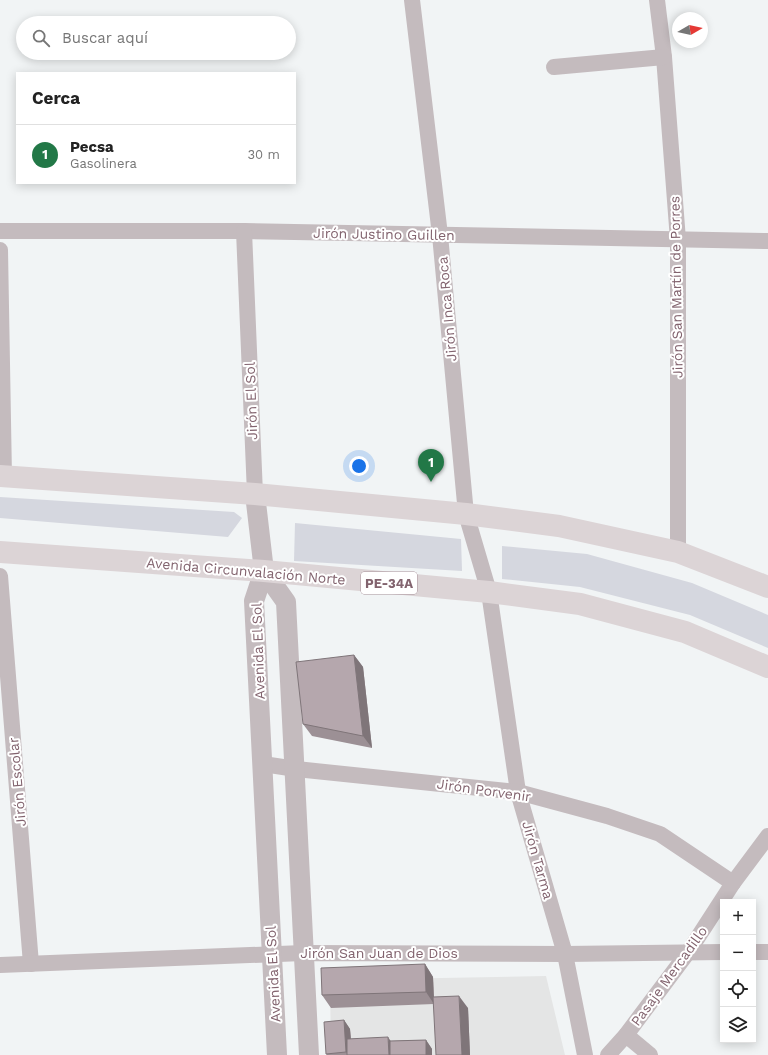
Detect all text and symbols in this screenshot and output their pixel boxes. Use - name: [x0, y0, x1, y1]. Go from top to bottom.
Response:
- north arrow: [672, 12, 708, 48]
- search box: [16, 16, 296, 60]
- icon: search: [30, 27, 52, 49]
- text: Buscar aquí: [62, 29, 148, 47]
- text: Cerca: [32, 88, 80, 108]
- text: Pecsa: [70, 138, 114, 156]
- text: 1: [42, 147, 48, 162]
- text: 30 m: [248, 147, 280, 162]
- text: Gasolinera: [70, 156, 137, 171]
- street label: Jirón San Martín de Porres: [666, 196, 686, 378]
- street label: Jirón Justino Guillen: [313, 225, 455, 243]
- street label: Jirón Inca Roca: [434, 256, 460, 362]
- street label: Jirón El Sol: [242, 361, 260, 440]
- pin: 1: [418, 449, 444, 482]
- your location: [349, 456, 369, 476]
- street label: Avenida Circunvalación Norte: [146, 554, 346, 588]
- road number: PE-34A: [361, 572, 417, 594]
- street label: Avenida El Sol: [248, 602, 268, 700]
- street label: Jirón Escolar: [5, 737, 29, 827]
- street label: Jirón Porvenir: [436, 775, 532, 805]
- street label: Jirón Tarma: [519, 819, 557, 901]
- map controls: [720, 899, 756, 1043]
- button: +: [720, 899, 756, 935]
- street label: Pasaje Mercadillo: [628, 923, 710, 1029]
- street label: Avenida El Sol: [262, 925, 284, 1023]
- button: −: [720, 935, 756, 971]
- street label: Jirón San Juan de Dios: [300, 945, 458, 961]
- button: locate: [720, 971, 756, 1007]
- button: layers: [720, 1007, 756, 1043]

